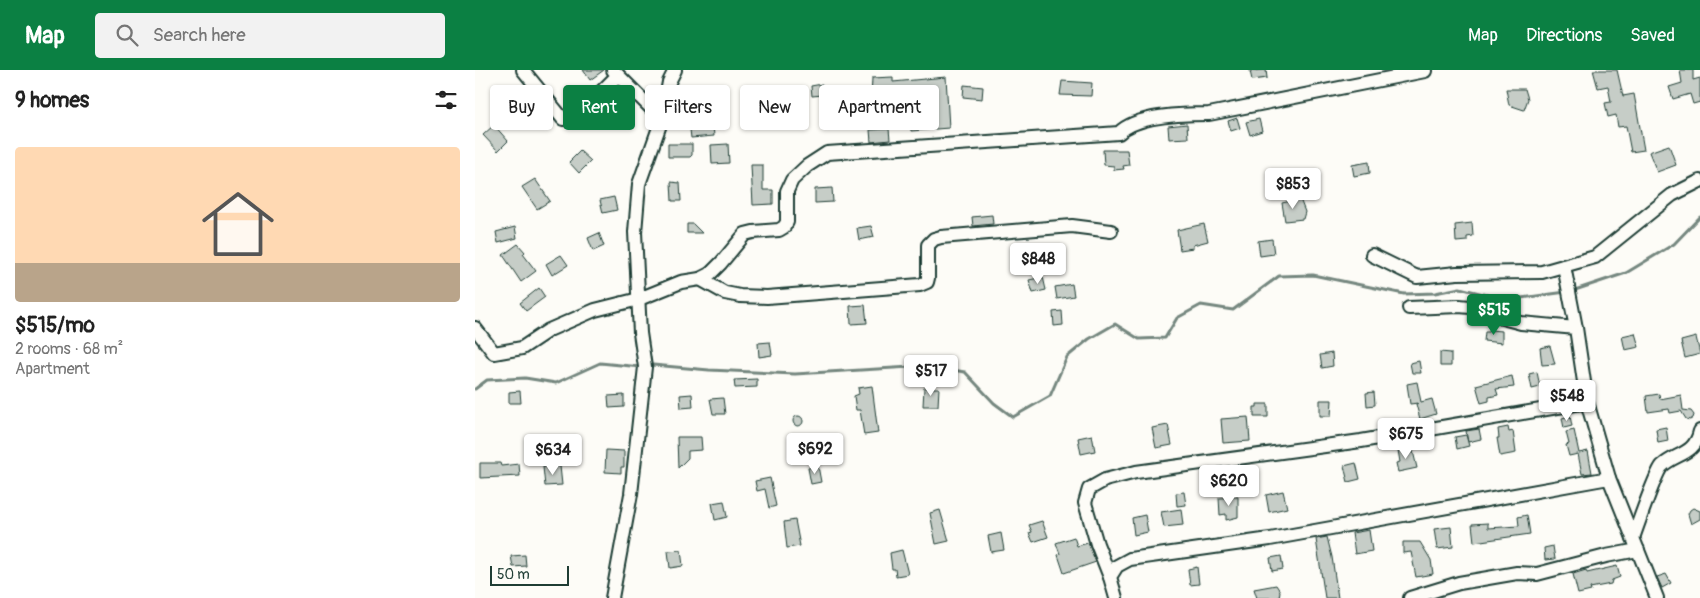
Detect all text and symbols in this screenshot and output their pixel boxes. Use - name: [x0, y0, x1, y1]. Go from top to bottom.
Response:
- search box: [95, 13, 445, 58]
- text: Map: [25, 21, 65, 50]
- icon: search: [113, 21, 141, 49]
- text: Search here: [153, 23, 246, 47]
- text: Map: [1468, 24, 1498, 47]
- text: Directions: [1526, 24, 1602, 47]
- text: Saved: [1630, 24, 1675, 47]
- chip: Buy: [490, 85, 553, 130]
- chip: Rent: [563, 85, 635, 130]
- chip: Filters: [645, 85, 730, 130]
- chip: New: [740, 85, 809, 130]
- chip: Apartment: [819, 85, 939, 130]
- icon: filters: [432, 86, 460, 114]
- text: 9 homes: [15, 87, 89, 114]
- pin: $853: [1263, 168, 1323, 210]
- text: $853: [1276, 174, 1310, 194]
- icon: home: [193, 179, 283, 269]
- pin: $848: [1008, 242, 1068, 285]
- text: $848: [1021, 249, 1055, 269]
- pin: $515: [1464, 294, 1524, 336]
- text: $515: [1478, 300, 1510, 320]
- text: $515/mo: [15, 312, 95, 339]
- text: 2 rooms · 68 m²: [15, 339, 123, 359]
- pin: $517: [901, 354, 961, 397]
- text: Apartment: [15, 359, 90, 379]
- text: $517: [915, 361, 947, 381]
- pin: $548: [1537, 380, 1597, 422]
- text: $548: [1550, 386, 1584, 406]
- pin: $675: [1376, 418, 1436, 460]
- text: $675: [1389, 424, 1423, 444]
- pin: $692: [785, 432, 845, 475]
- pin: $634: [523, 434, 583, 476]
- text: $692: [797, 439, 833, 459]
- text: $634: [535, 440, 571, 460]
- pin: $620: [1199, 464, 1259, 507]
- text: $620: [1210, 471, 1248, 491]
- scale bar: [490, 563, 569, 586]
- text: 50 m: [497, 566, 530, 583]

